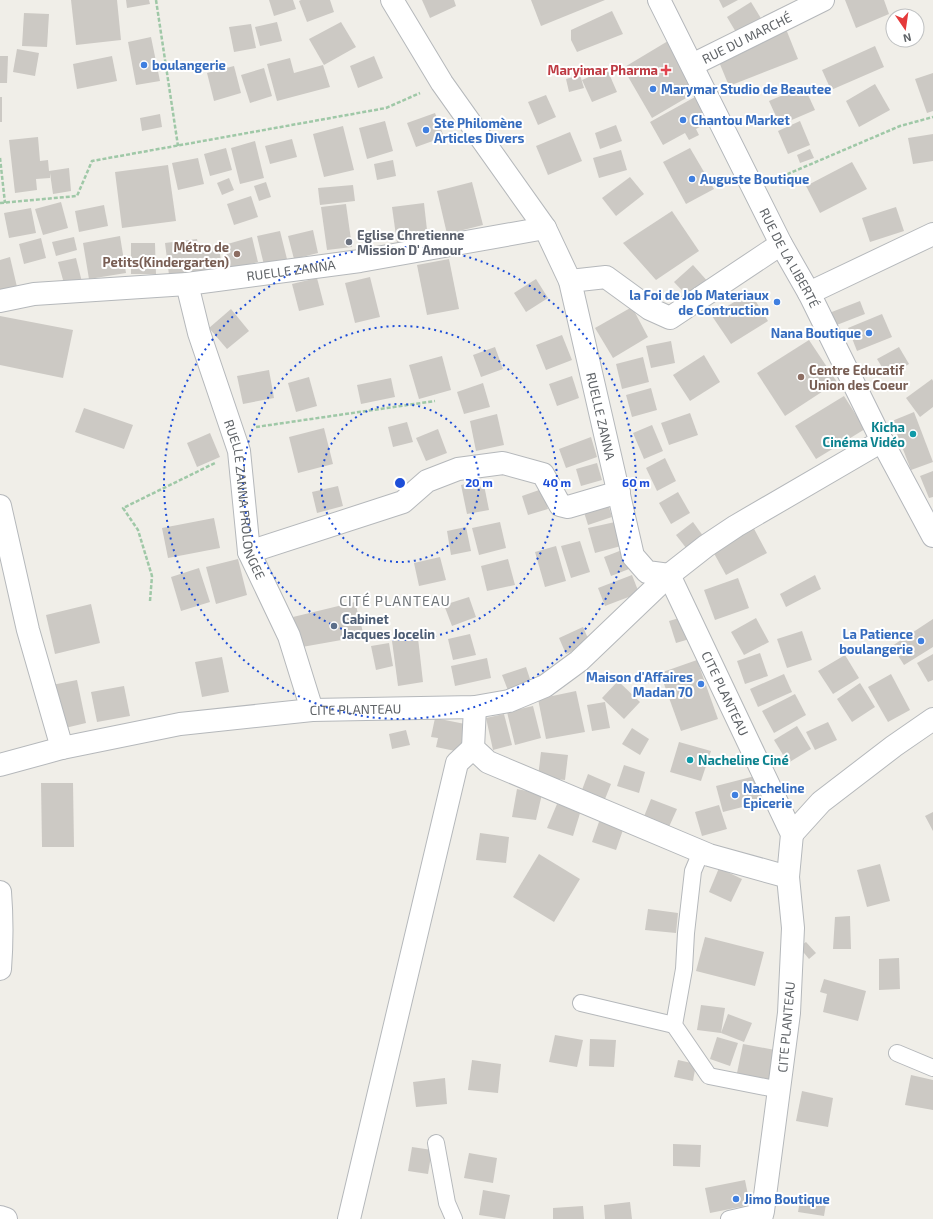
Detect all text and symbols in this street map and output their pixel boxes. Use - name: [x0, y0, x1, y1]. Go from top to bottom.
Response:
- street label: RUE DU MARCHÉ: [699, 8, 794, 67]
- north arrow: [885, 8, 925, 48]
- text: N: [902, 31, 913, 45]
- place label: boulangerie: [152, 57, 226, 73]
- marker: boulangerie: [139, 60, 149, 70]
- place label: Maryimar Pharma: [548, 62, 658, 78]
- marker: Maryimar Pharma: [661, 65, 671, 75]
- place label: Marymar Studio de Beautee: [661, 81, 831, 97]
- marker: Marymar Studio de Beautee: [648, 84, 658, 94]
- place label: Chantou Market: [691, 112, 790, 128]
- place label: Ste Philomène Articles Divers: [434, 115, 524, 146]
- marker: Chantou Market: [678, 115, 688, 125]
- marker: Ste Philomène Articles Divers: [421, 125, 431, 135]
- place label: Auguste Boutique: [700, 171, 809, 187]
- marker: Auguste Boutique: [687, 174, 697, 184]
- street label: RUE DE LA LIBERTÉ: [756, 205, 824, 310]
- place label: Eglise Chretienne Mission D' Amour: [357, 227, 464, 258]
- marker: Eglise Chretienne Mission D' Amour: [344, 237, 354, 247]
- place label: Métro de Petits(Kindergarten): [102, 239, 229, 270]
- marker: Métro de Petits(Kindergarten): [232, 249, 242, 259]
- street label: RUELLE ZANNA: [246, 256, 336, 284]
- place label: la Foi de Job Materiaux de Contruction: [629, 287, 770, 318]
- marker: la Foi de Job Materiaux de Contruction: [772, 297, 782, 307]
- place label: Nana Boutique: [771, 325, 861, 341]
- marker: Nana Boutique: [864, 328, 874, 338]
- place label: Centre Educatif Union des Coeur: [809, 362, 909, 393]
- street label: RUELLE ZANNA: [583, 371, 619, 462]
- marker: Centre Educatif Union des Coeur: [796, 372, 806, 382]
- street label: RUELLE ZANNA PROLONGEE: [221, 417, 269, 582]
- place label: Kicha Cinéma Vidéo: [823, 419, 905, 450]
- marker: Kicha Cinéma Vidéo: [908, 429, 918, 439]
- text: 20 m: [465, 475, 493, 489]
- text: 40 m: [543, 475, 571, 489]
- text: 60 m: [622, 475, 650, 489]
- centre of rings: [393, 476, 407, 490]
- district label: CITÉ PLANTEAU: [339, 592, 451, 609]
- place label: Cabinet Jacques Jocelin: [342, 611, 435, 642]
- marker: Cabinet Jacques Jocelin: [329, 621, 339, 631]
- place label: La Patience boulangerie: [839, 626, 913, 657]
- marker: La Patience boulangerie: [916, 636, 926, 646]
- street label: CITE PLANTEAU: [698, 649, 752, 738]
- place label: Maison d'Affaires Madan 70: [586, 669, 693, 700]
- marker: Maison d'Affaires Madan 70: [696, 679, 706, 689]
- street label: CITE PLANTEAU: [310, 700, 402, 718]
- place label: Nacheline Ciné: [698, 752, 789, 768]
- marker: Nacheline Ciné: [685, 755, 695, 765]
- place label: Nacheline Epicerie: [743, 780, 805, 811]
- marker: Nacheline Epicerie: [730, 790, 740, 800]
- street label: CITE PLANTEAU: [774, 981, 798, 1073]
- place label: Jimo Boutique: [744, 1191, 830, 1207]
- marker: Jimo Boutique: [731, 1194, 741, 1204]

